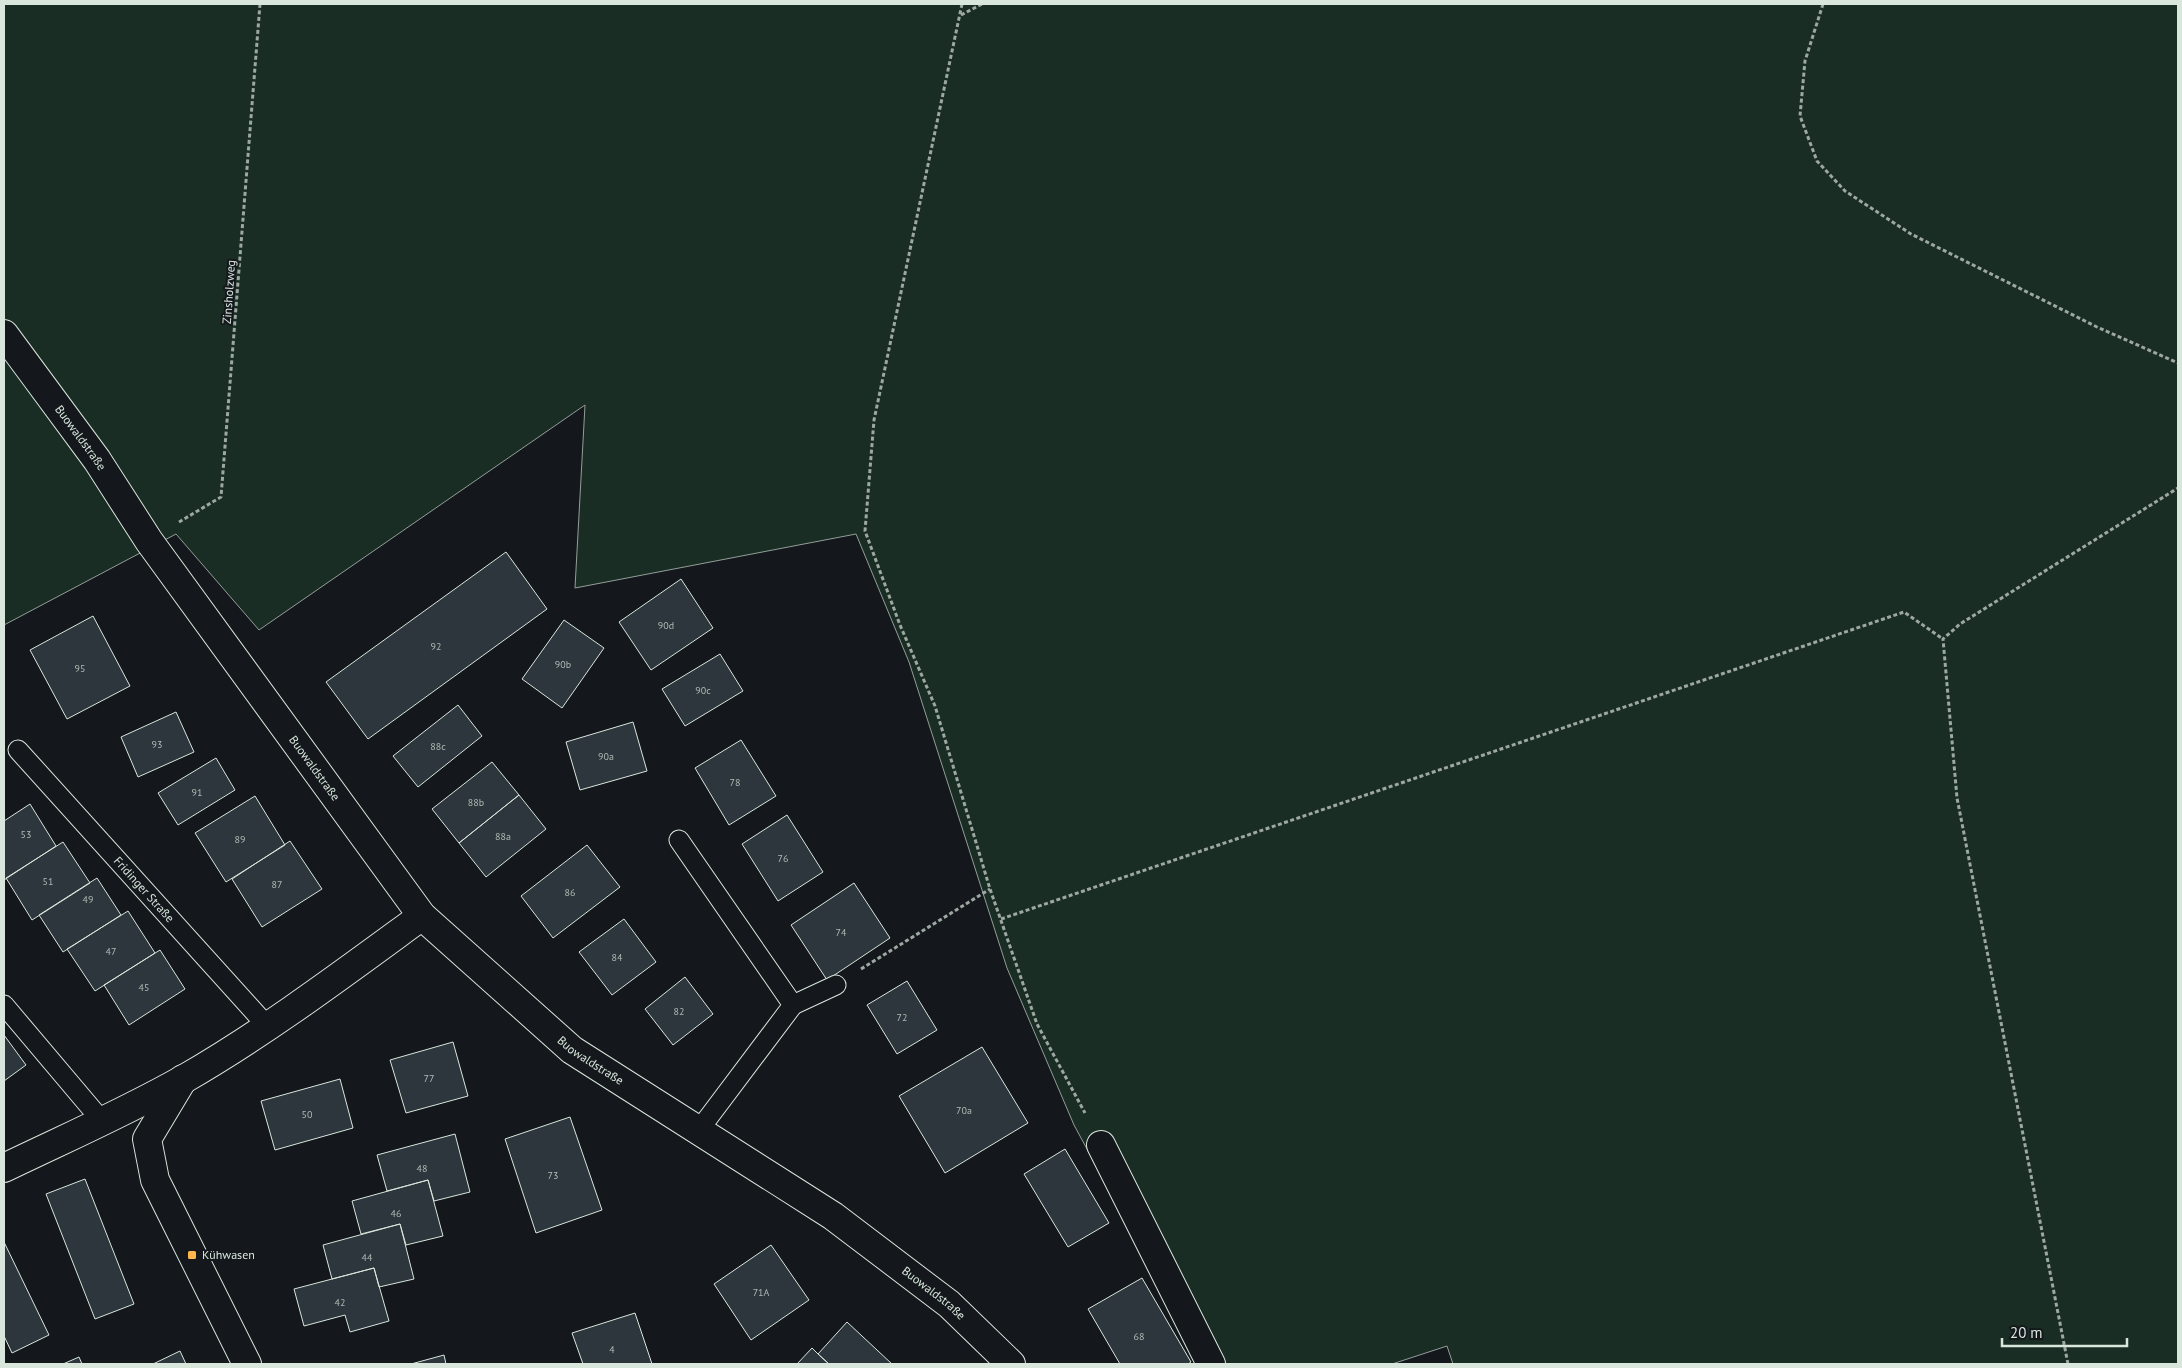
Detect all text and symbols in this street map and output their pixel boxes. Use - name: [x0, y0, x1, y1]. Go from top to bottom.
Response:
- street label: Zinsholzweg: [219, 259, 238, 325]
- street label: Buowaldstraße: [52, 402, 110, 473]
- house number: 90d: [658, 619, 674, 632]
- house number: 92: [431, 640, 441, 653]
- house number: 90b: [555, 658, 571, 671]
- house number: 95: [75, 662, 85, 675]
- house number: 90c: [695, 684, 711, 697]
- street label: Buowaldstraße: [286, 732, 344, 804]
- house number: 93: [152, 738, 162, 751]
- house number: 88c: [430, 740, 446, 753]
- house number: 90a: [598, 750, 614, 763]
- house number: 78: [730, 776, 740, 789]
- house number: 91: [192, 786, 202, 799]
- house number: 88b: [468, 796, 484, 809]
- house number: 53: [21, 828, 31, 841]
- house number: 88a: [495, 830, 511, 843]
- house number: 89: [235, 833, 245, 846]
- house number: 76: [778, 852, 788, 865]
- street label: Fridinger Straße: [111, 853, 178, 925]
- house number: 51: [43, 875, 53, 888]
- house number: 87: [272, 878, 282, 891]
- house number: 86: [565, 886, 575, 899]
- house number: 49: [83, 893, 93, 906]
- house number: 74: [836, 926, 847, 939]
- house number: 47: [106, 945, 116, 958]
- house number: 84: [612, 951, 623, 964]
- house number: 45: [139, 981, 149, 994]
- house number: 82: [674, 1005, 684, 1018]
- house number: 72: [897, 1011, 907, 1024]
- street label: Buowaldstraße: [554, 1032, 627, 1088]
- house number: 77: [424, 1072, 434, 1085]
- house number: 70a: [956, 1104, 972, 1117]
- house number: 50: [302, 1108, 313, 1121]
- house number: 48: [417, 1162, 427, 1175]
- house number: 73: [548, 1169, 558, 1182]
- house number: 46: [391, 1207, 401, 1220]
- place label: Kühwasen: [202, 1247, 255, 1262]
- marker: Kühwasen: [186, 1249, 198, 1261]
- house number: 44: [362, 1251, 373, 1264]
- street label: Buowaldstraße: [899, 1263, 969, 1323]
- house number: 71A: [753, 1286, 770, 1299]
- house number: 42: [335, 1296, 345, 1309]
- scale bar: [2002, 1316, 2127, 1348]
- text: 20 m: [2010, 1323, 2043, 1342]
- house number: 68: [1134, 1330, 1144, 1343]
- house number: 4: [609, 1343, 615, 1356]

